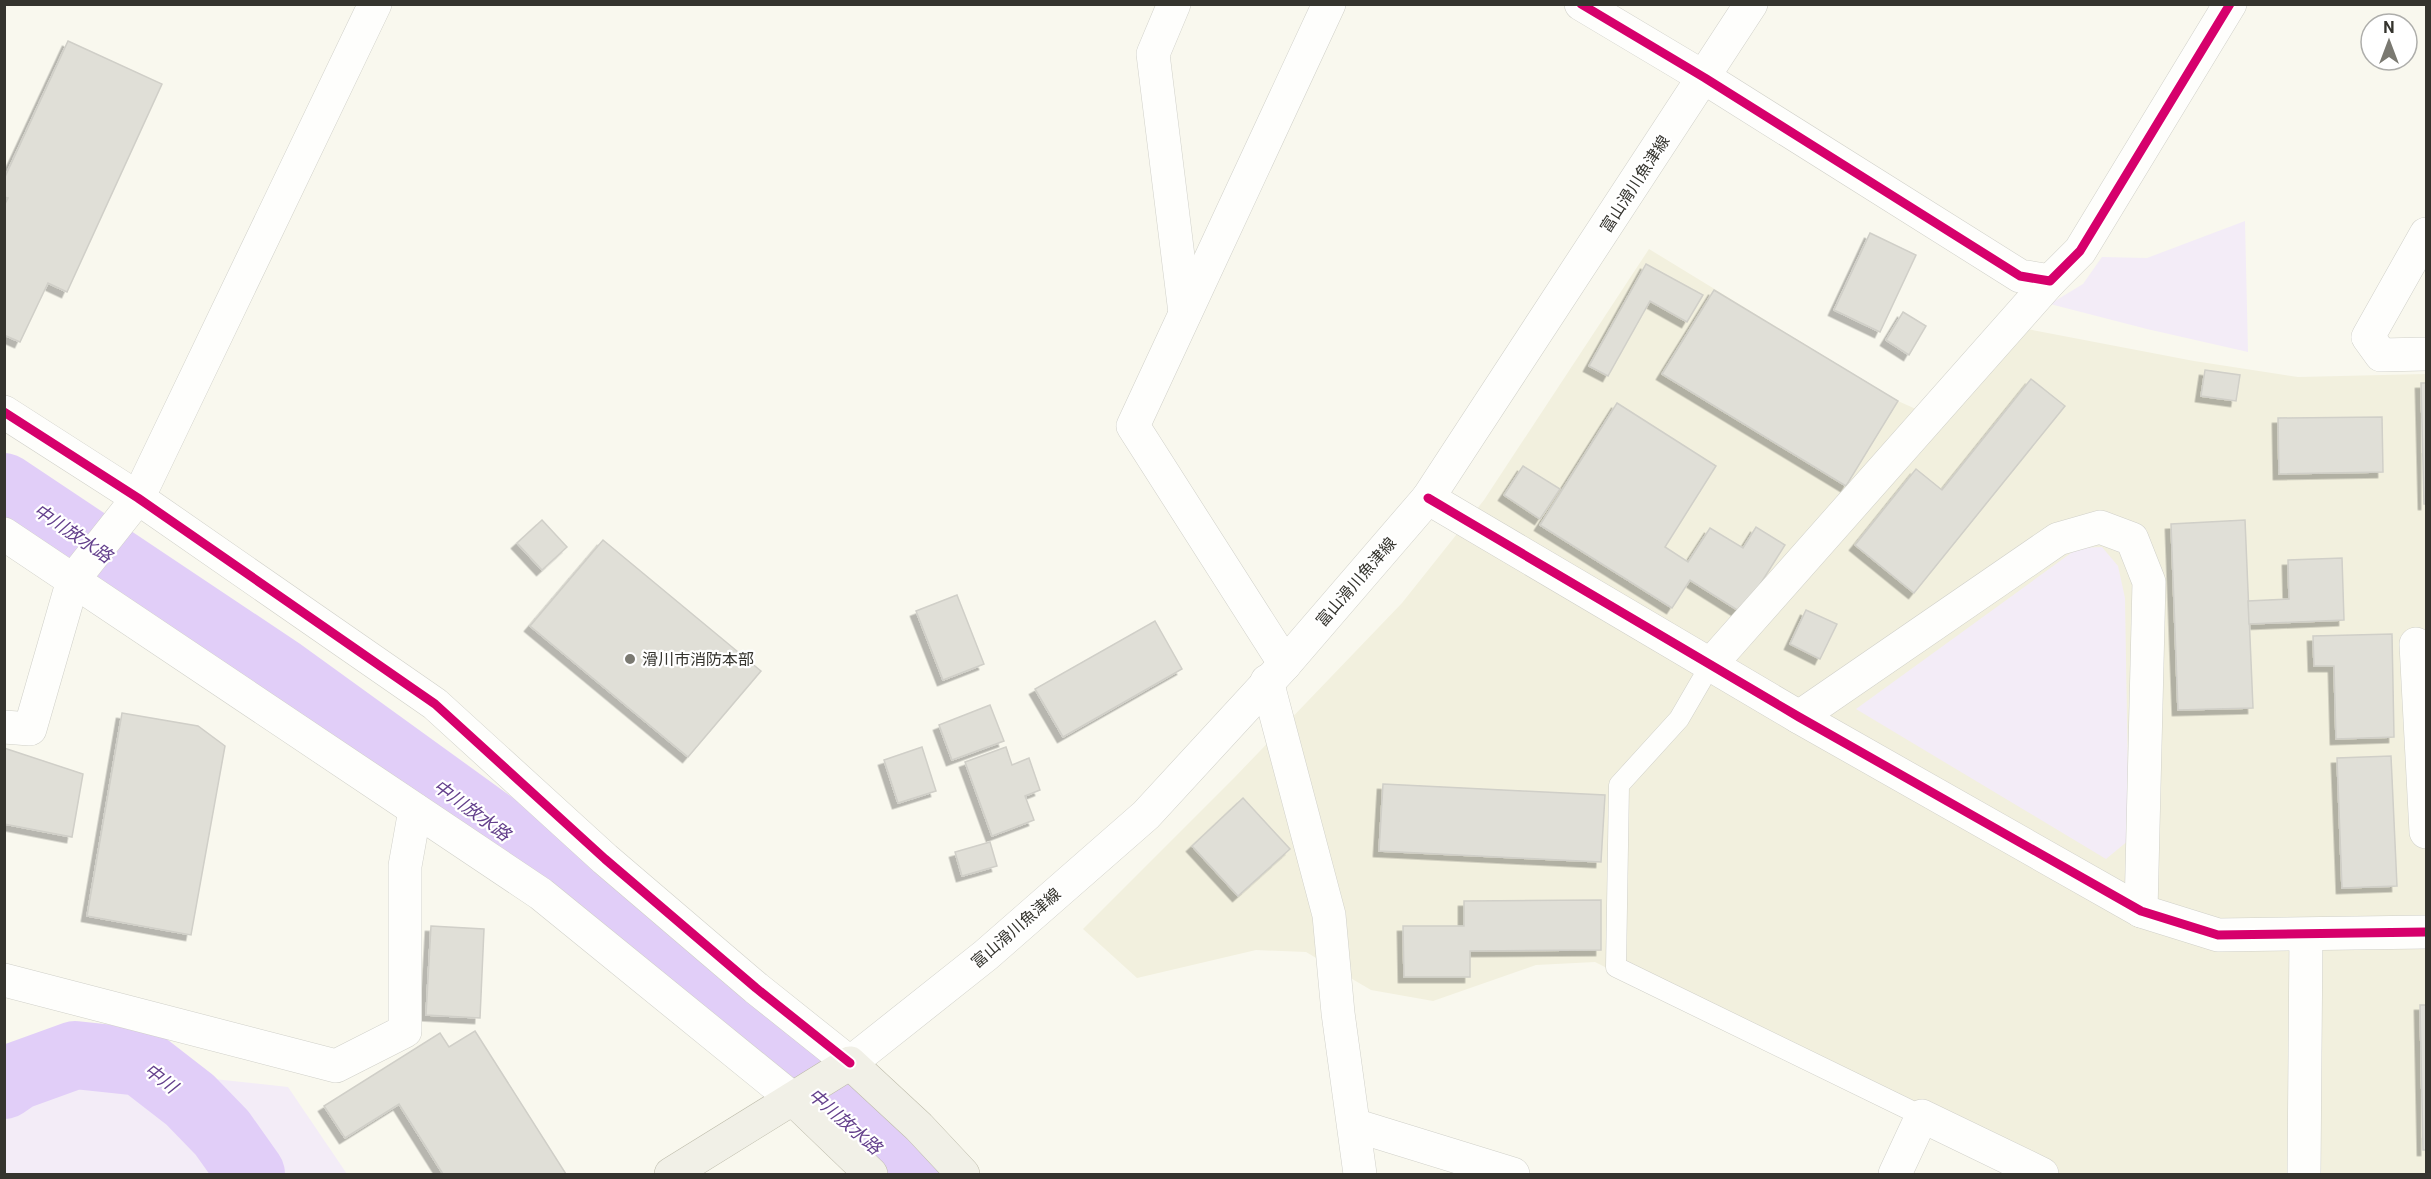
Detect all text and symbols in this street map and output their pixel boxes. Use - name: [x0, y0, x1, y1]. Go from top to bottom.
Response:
- north arrow: [2359, 12, 2419, 72]
- text: N: [2383, 18, 2395, 37]
- street label: 富山滑川魚津線: [1597, 132, 1673, 236]
- water label: 中川放水路: [30, 499, 118, 568]
- street label: 富山滑川魚津線: [1312, 533, 1400, 631]
- place label: 滑川市消防本部: [642, 650, 754, 669]
- marker: 滑川市消防本部: [623, 652, 637, 666]
- water label: 中川放水路: [429, 775, 516, 846]
- street label: 富山滑川魚津線: [967, 884, 1065, 972]
- water label: 中川: [140, 1059, 183, 1098]
- water label: 中川放水路: [804, 1084, 887, 1160]

